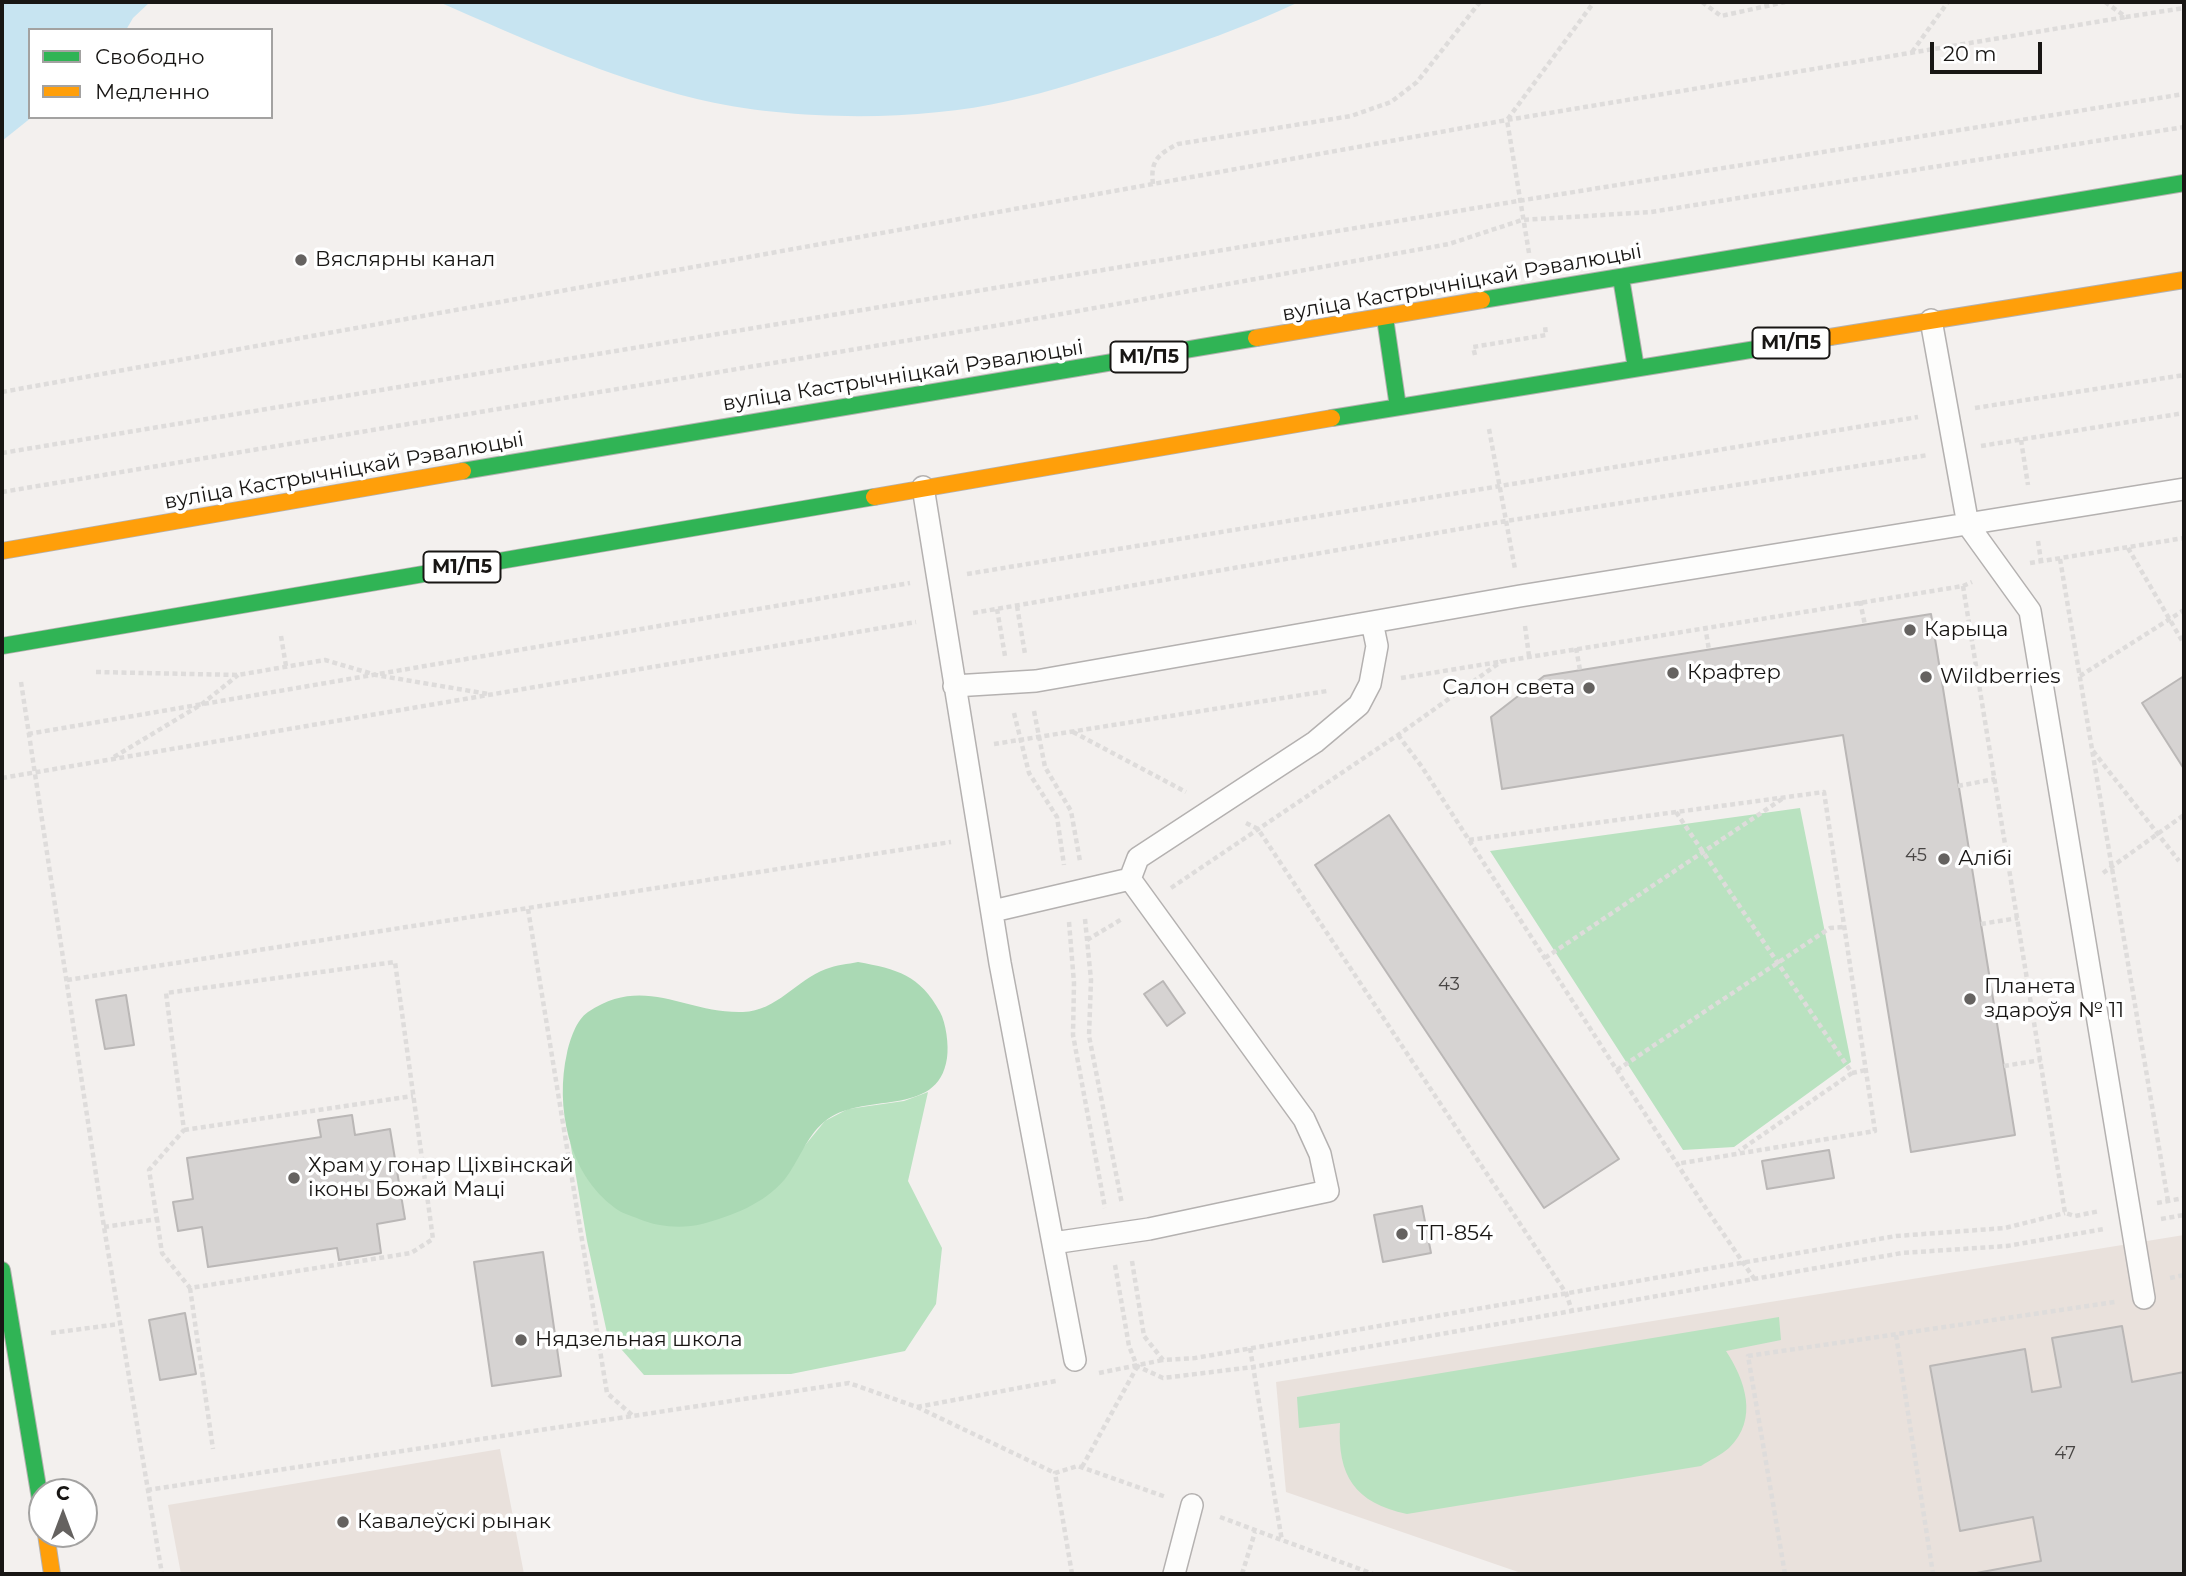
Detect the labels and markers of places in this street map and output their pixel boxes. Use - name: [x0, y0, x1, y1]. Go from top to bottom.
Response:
- place label: Вяслярны канал: [315, 247, 495, 273]
- marker: Вяслярны канал: [293, 252, 309, 268]
- place label: Карыца: [1924, 617, 2008, 643]
- marker: Карыца: [1902, 622, 1918, 638]
- place label: Крафтер: [1687, 660, 1781, 686]
- place label: Wildberries: [1940, 664, 2061, 690]
- marker: Крафтер: [1665, 665, 1681, 681]
- marker: Wildberries: [1918, 669, 1934, 685]
- place label: Салон света: [1442, 675, 1575, 701]
- marker: Салон света: [1581, 680, 1597, 696]
- place label: Алібі: [1958, 846, 2012, 872]
- marker: Алібі: [1936, 851, 1952, 867]
- place label: Планета здароўя № 11: [1984, 974, 2124, 1024]
- marker: Планета здароўя № 11: [1962, 991, 1978, 1007]
- place label: Храм у гонар Ціхвінскай іконы Божай Маці: [308, 1153, 574, 1203]
- marker: Храм у гонар Ціхвінскай іконы Божай Маці: [286, 1170, 302, 1186]
- place label: ТП-854: [1416, 1221, 1493, 1247]
- marker: ТП-854: [1394, 1226, 1410, 1242]
- place label: Нядзельная школа: [535, 1327, 742, 1353]
- marker: Нядзельная школа: [513, 1332, 529, 1348]
- place label: Кавалеўскі рынак: [357, 1509, 551, 1535]
- marker: Кавалеўскі рынак: [335, 1514, 351, 1530]

